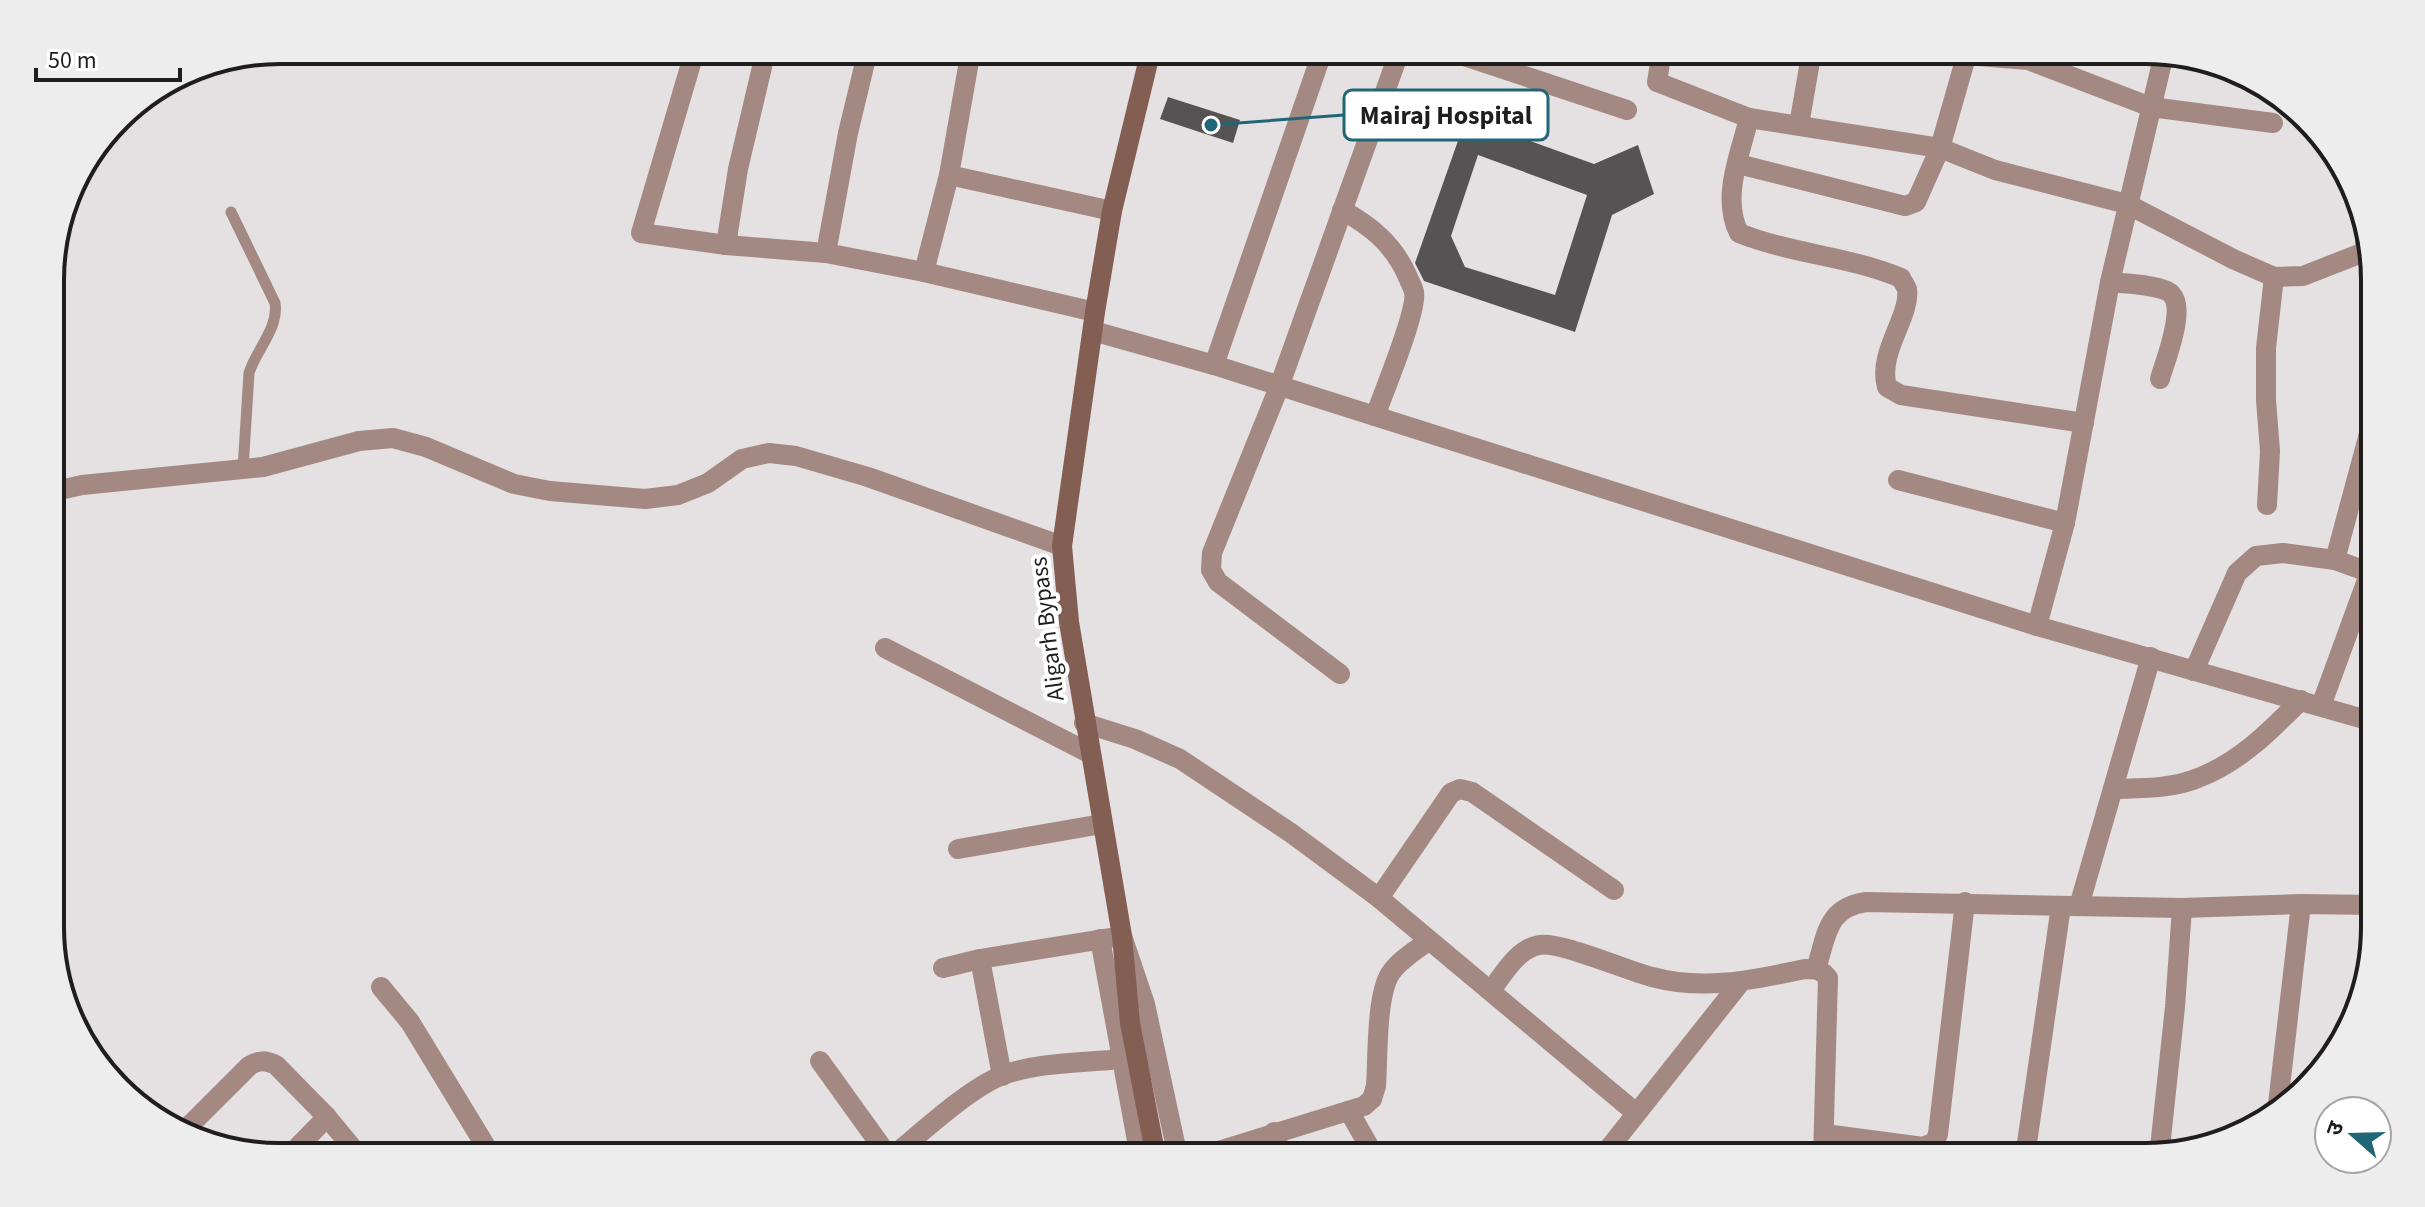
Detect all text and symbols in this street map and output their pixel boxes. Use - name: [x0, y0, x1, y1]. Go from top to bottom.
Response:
- scale bar: [36, 32, 180, 82]
- text: 50 m: [48, 43, 97, 78]
- callout: Mairaj Hospital: [1344, 90, 1548, 140]
- text: Mairaj Hospital: [1360, 97, 1533, 134]
- street label: Aligarh Bypass: [1021, 555, 1074, 703]
- north arrow: [2313, 1095, 2393, 1175]
- text: उ: [2318, 1116, 2353, 1140]

